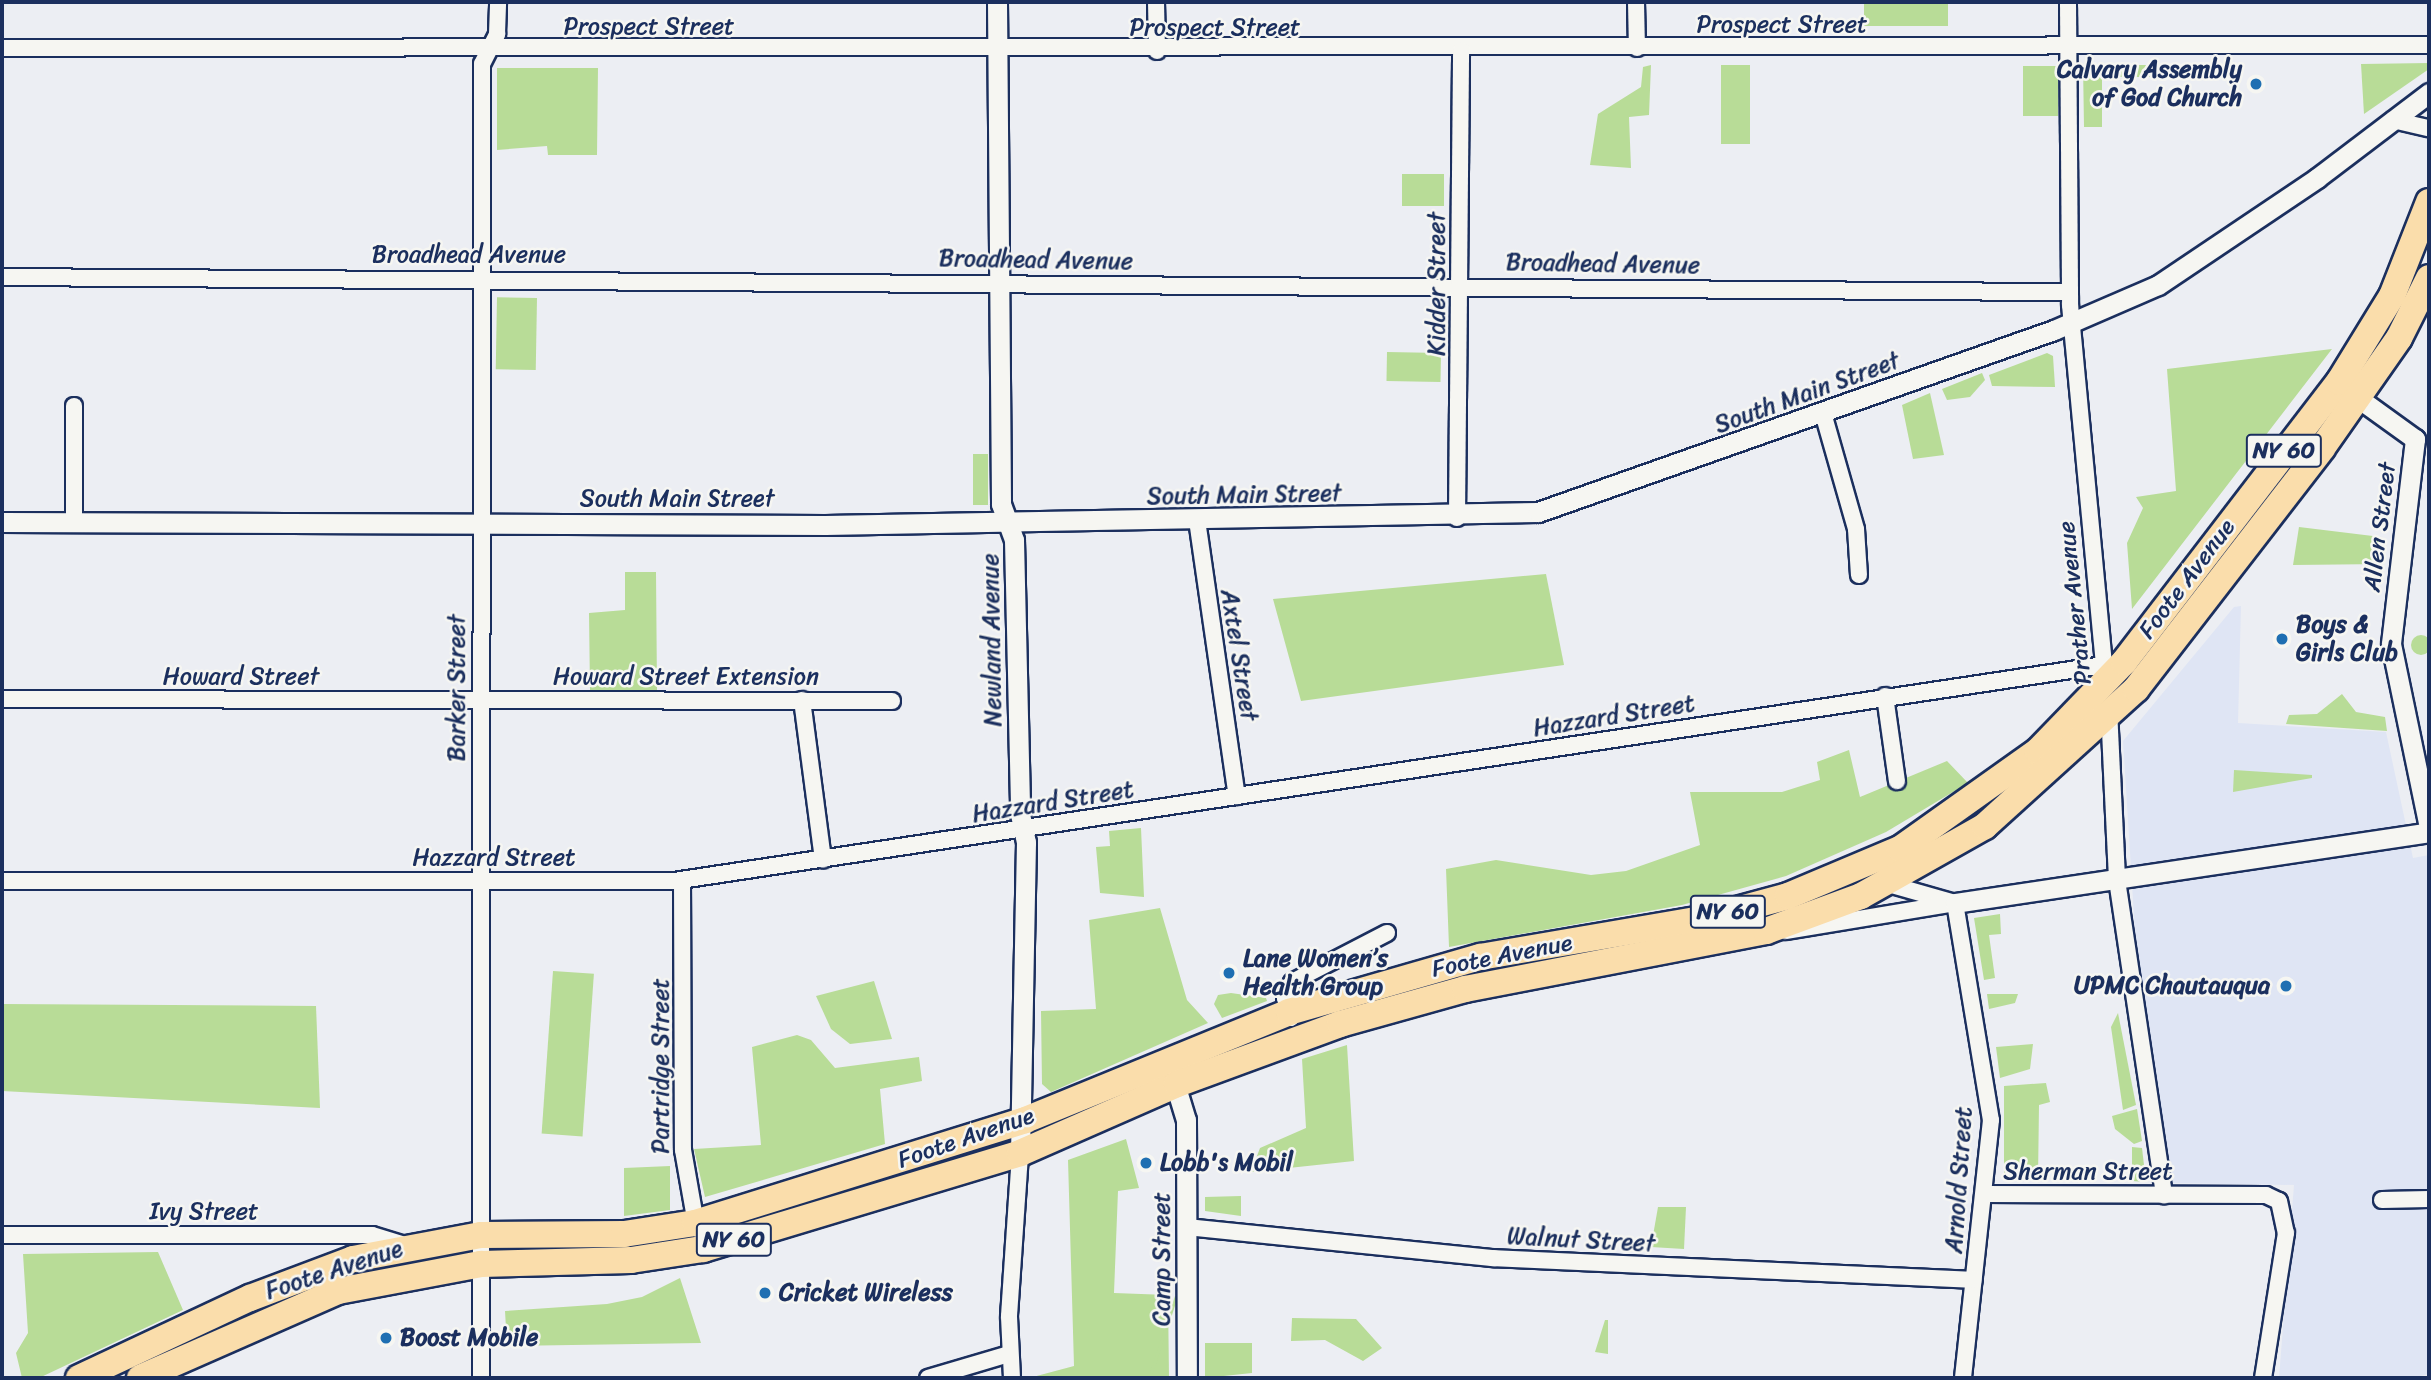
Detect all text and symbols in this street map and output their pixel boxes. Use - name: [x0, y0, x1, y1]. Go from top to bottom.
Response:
- street label: Prospect Street: [1696, 11, 1868, 39]
- street label: Prospect Street: [563, 13, 735, 41]
- street label: Prospect Street: [1129, 14, 1301, 42]
- place label: Calvary Assembly of God Church: [2055, 56, 2242, 112]
- marker: Calvary Assembly of God Church: [2248, 76, 2264, 92]
- street label: Kidder Street: [1423, 212, 1451, 356]
- street label: Broadhead Avenue: [372, 241, 566, 269]
- street label: Broadhead Avenue: [939, 244, 1133, 276]
- street label: Broadhead Avenue: [1506, 248, 1700, 280]
- street label: South Main Street: [1710, 346, 1904, 440]
- road number: NY 60: [2246, 432, 2322, 471]
- street label: Allen Street: [2358, 460, 2402, 594]
- street label: South Main Street: [1145, 479, 1343, 511]
- street label: South Main Street: [579, 485, 775, 513]
- street label: Foote Avenue: [2133, 513, 2241, 645]
- street label: Prather Avenue: [2052, 520, 2098, 686]
- street label: Newland Avenue: [976, 553, 1008, 727]
- street label: Axtel Street: [1214, 587, 1264, 723]
- place label: Boys & Girls Club: [2296, 611, 2398, 667]
- street label: Barker Street: [443, 614, 471, 762]
- marker: Boys & Girls Club: [2274, 631, 2290, 647]
- street label: Howard Street: [163, 663, 319, 691]
- street label: Howard Street Extension: [553, 663, 819, 691]
- street label: Hazzard Street: [1532, 689, 1696, 743]
- street label: Hazzard Street: [971, 775, 1135, 829]
- street label: Hazzard Street: [413, 844, 575, 872]
- road number: NY 60: [1690, 892, 1766, 931]
- street label: Foote Avenue: [1429, 928, 1575, 984]
- place label: Lane Women’s Health Group: [1243, 945, 1387, 1001]
- marker: Lane Women’s Health Group: [1221, 965, 1237, 981]
- place label: UPMC Chautauqua: [2074, 972, 2270, 1000]
- marker: UPMC Chautauqua: [2276, 976, 2296, 996]
- street label: Partridge Street: [647, 978, 675, 1154]
- street label: Foote Avenue: [894, 1101, 1038, 1175]
- street label: Arnold Street: [1940, 1106, 1978, 1254]
- place label: Lobb's Mobil: [1160, 1149, 1293, 1177]
- marker: Lobb's Mobil: [1138, 1155, 1154, 1171]
- street label: Sherman Street: [2003, 1158, 2173, 1186]
- street label: Camp Street: [1148, 1192, 1176, 1326]
- street label: Ivy Street: [149, 1198, 259, 1226]
- road number: NY 60: [696, 1220, 772, 1260]
- street label: Walnut Street: [1506, 1222, 1656, 1258]
- street label: Foote Avenue: [262, 1234, 406, 1306]
- place label: Cricket Wireless: [779, 1279, 951, 1307]
- marker: Cricket Wireless: [757, 1285, 773, 1301]
- place label: Boost Mobile: [400, 1324, 537, 1352]
- marker: Boost Mobile: [378, 1330, 394, 1346]

